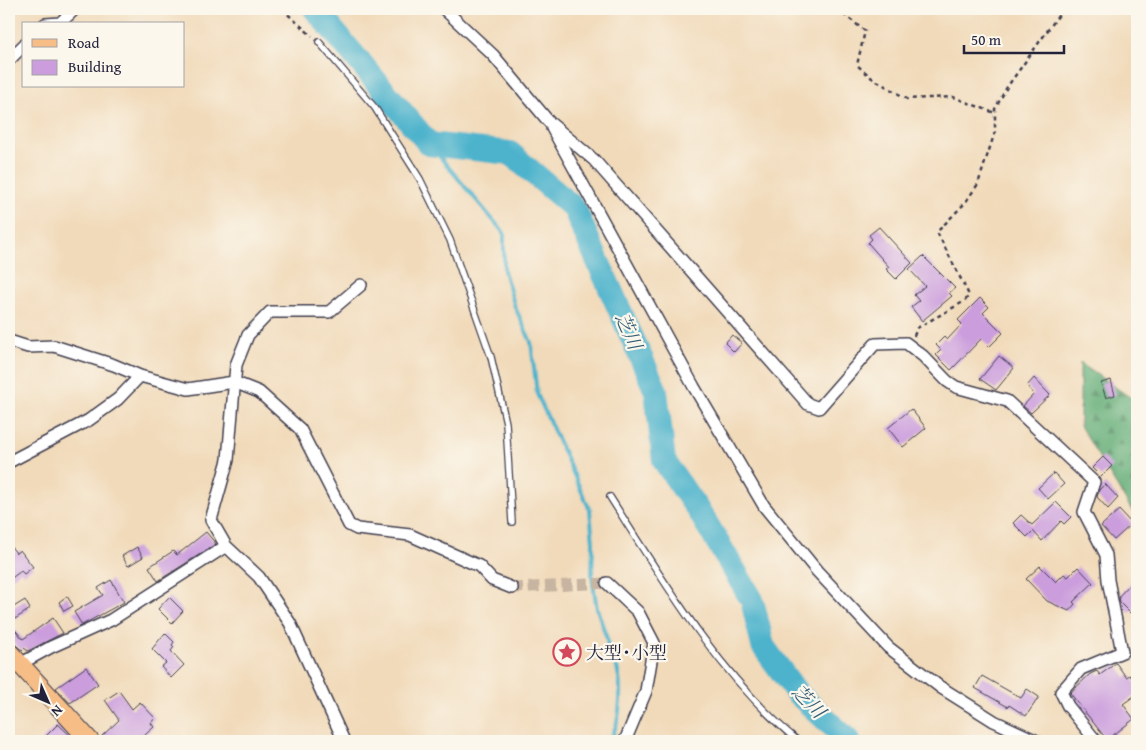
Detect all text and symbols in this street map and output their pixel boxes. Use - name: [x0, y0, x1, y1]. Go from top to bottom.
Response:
- legend: [22, 22, 185, 88]
- scale bar: [964, 22, 1064, 54]
- text: 50 m: [971, 29, 1002, 50]
- text: Road: [68, 32, 99, 53]
- text: Building: [68, 56, 122, 77]
- water label: 芝川: [608, 308, 650, 356]
- place icon: 大型･小型: [552, 637, 582, 667]
- place label: 大型･小型: [586, 639, 667, 666]
- north arrow: [22, 678, 72, 728]
- water label: 芝川: [786, 678, 834, 726]
- text: N: [46, 701, 68, 722]

